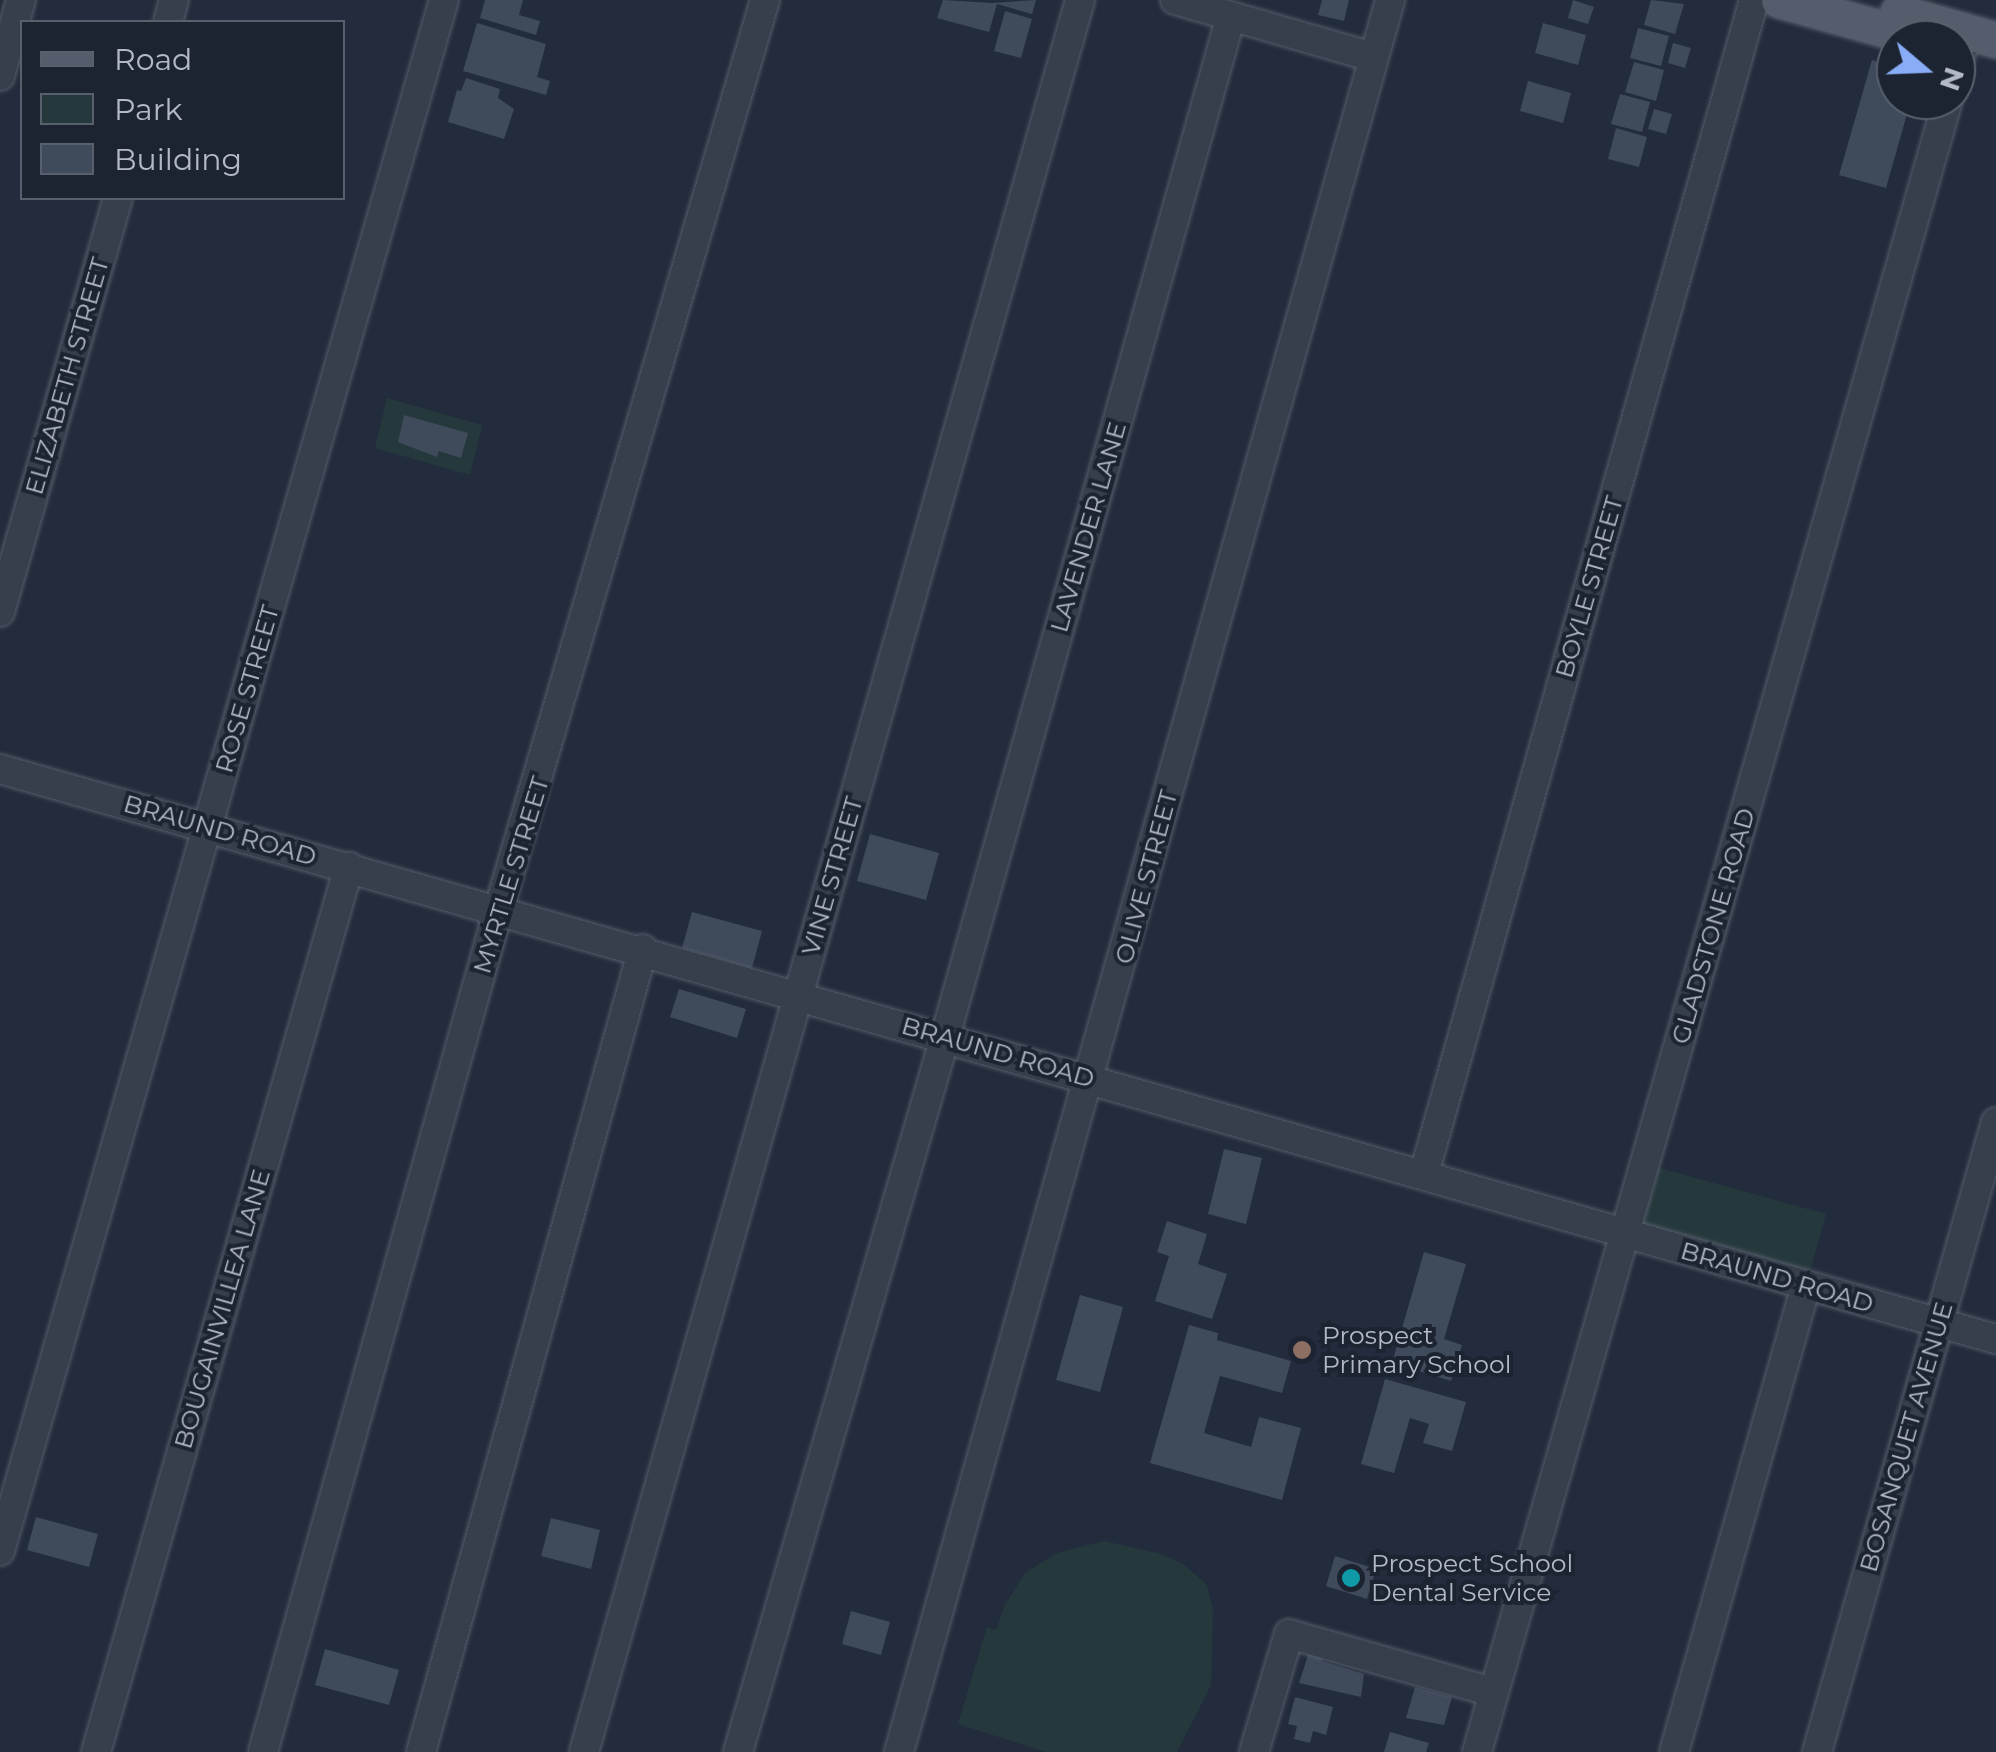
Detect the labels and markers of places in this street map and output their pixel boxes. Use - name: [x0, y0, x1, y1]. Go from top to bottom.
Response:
- place label: Prospect Primary School: [1322, 1321, 1511, 1380]
- marker: Prospect Primary School: [1291, 1339, 1313, 1361]
- place label: Prospect School Dental Service: [1371, 1549, 1573, 1608]
- marker: Prospect School Dental Service: [1340, 1567, 1362, 1589]

